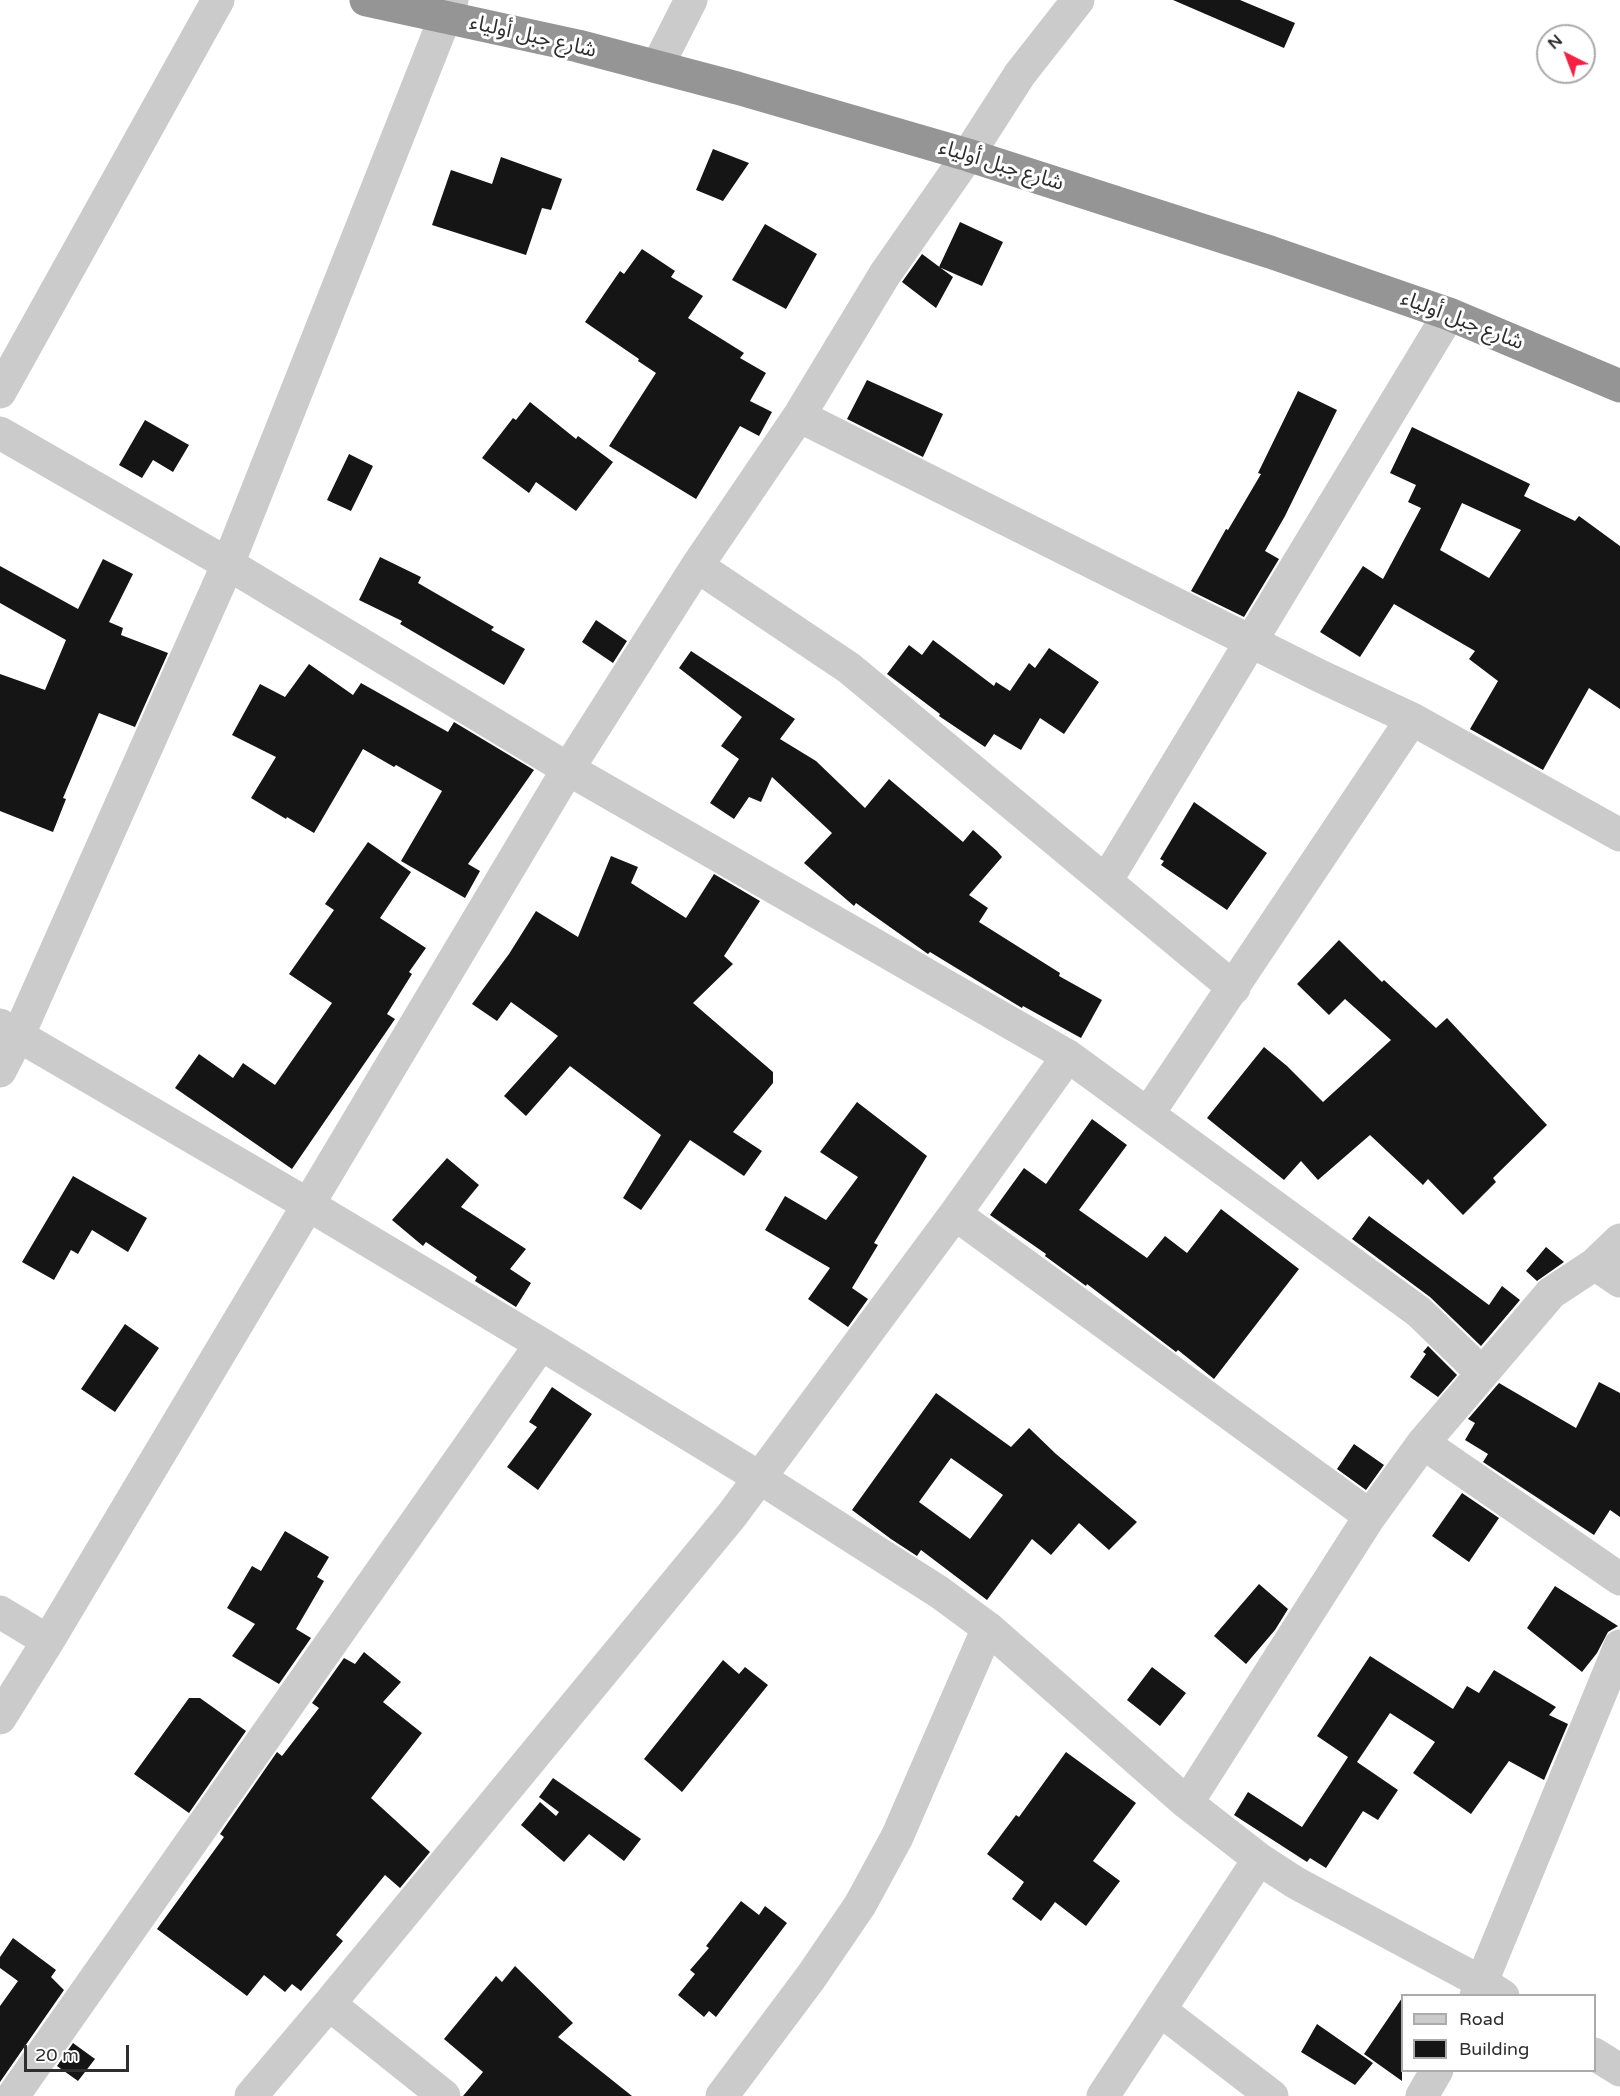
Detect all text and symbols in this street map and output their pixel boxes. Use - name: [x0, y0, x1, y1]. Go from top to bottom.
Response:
- street label: شارع جبل أولياء: [467, 10, 599, 64]
- north arrow: [1536, 24, 1596, 84]
- text: N: [1544, 30, 1567, 54]
- street label: شارع جبل أولياء: [936, 135, 1066, 197]
- street label: شارع جبل أولياء: [1397, 286, 1527, 356]
- legend: [1401, 1994, 1596, 2072]
- text: Road: [1459, 2008, 1504, 2030]
- scale bar: [27, 2033, 132, 2071]
- text: Building: [1459, 2038, 1529, 2060]
- text: 20 m: [35, 2044, 79, 2066]

